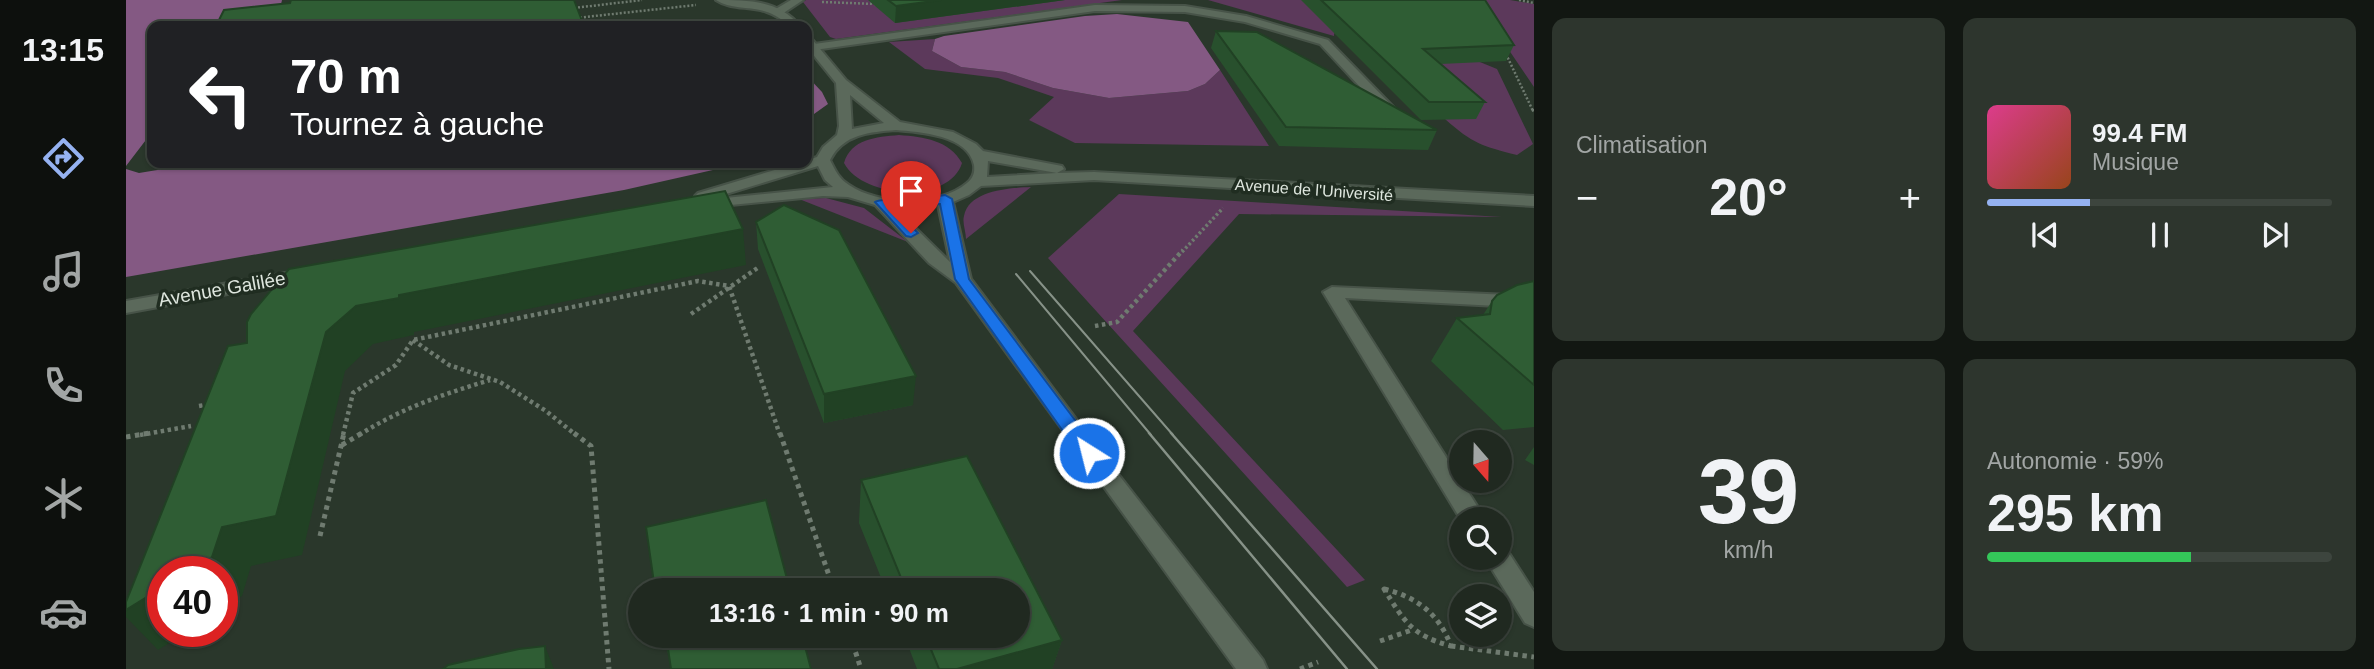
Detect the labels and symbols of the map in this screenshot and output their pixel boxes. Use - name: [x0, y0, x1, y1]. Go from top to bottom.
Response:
- pin: [881, 161, 941, 233]
- street label: Avenue de l'Université: [1234, 176, 1394, 204]
- street label: Avenue Galilée: [157, 267, 287, 311]
- position arrow: [1052, 416, 1126, 490]
- north arrow: [1449, 430, 1512, 494]
- speed limit sign: 40: [147, 556, 238, 647]

